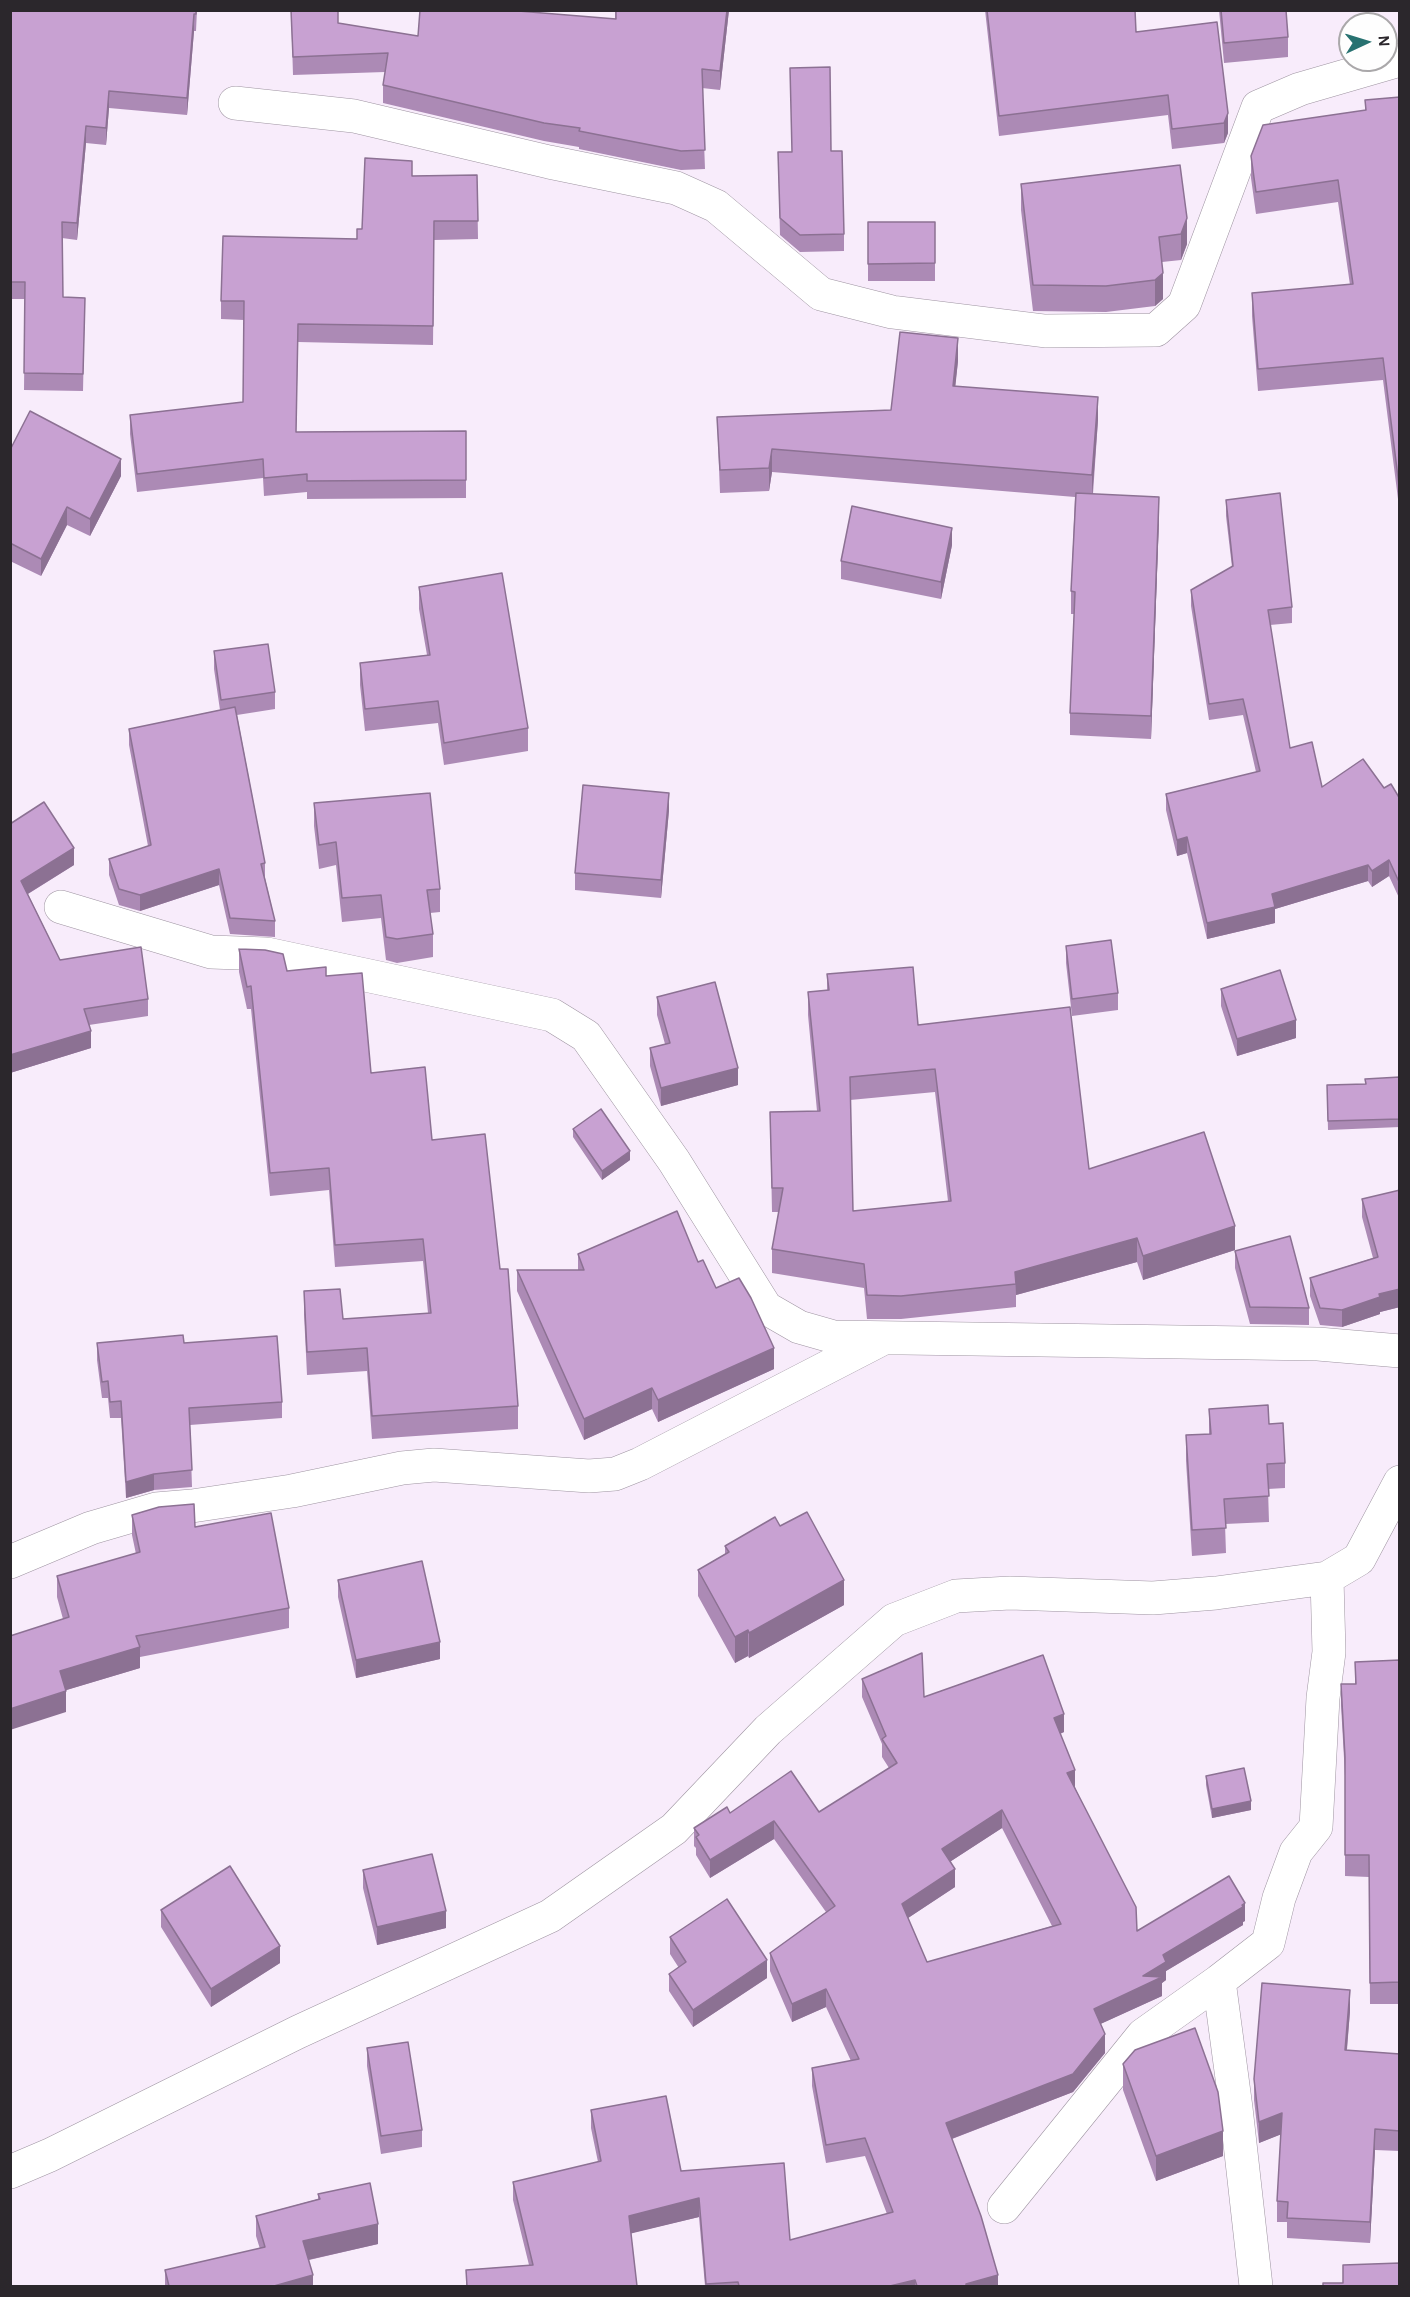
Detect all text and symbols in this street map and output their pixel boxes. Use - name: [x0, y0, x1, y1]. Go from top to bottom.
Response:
- north arrow: [1338, 12, 1398, 72]
- text: N: [1376, 35, 1392, 47]

